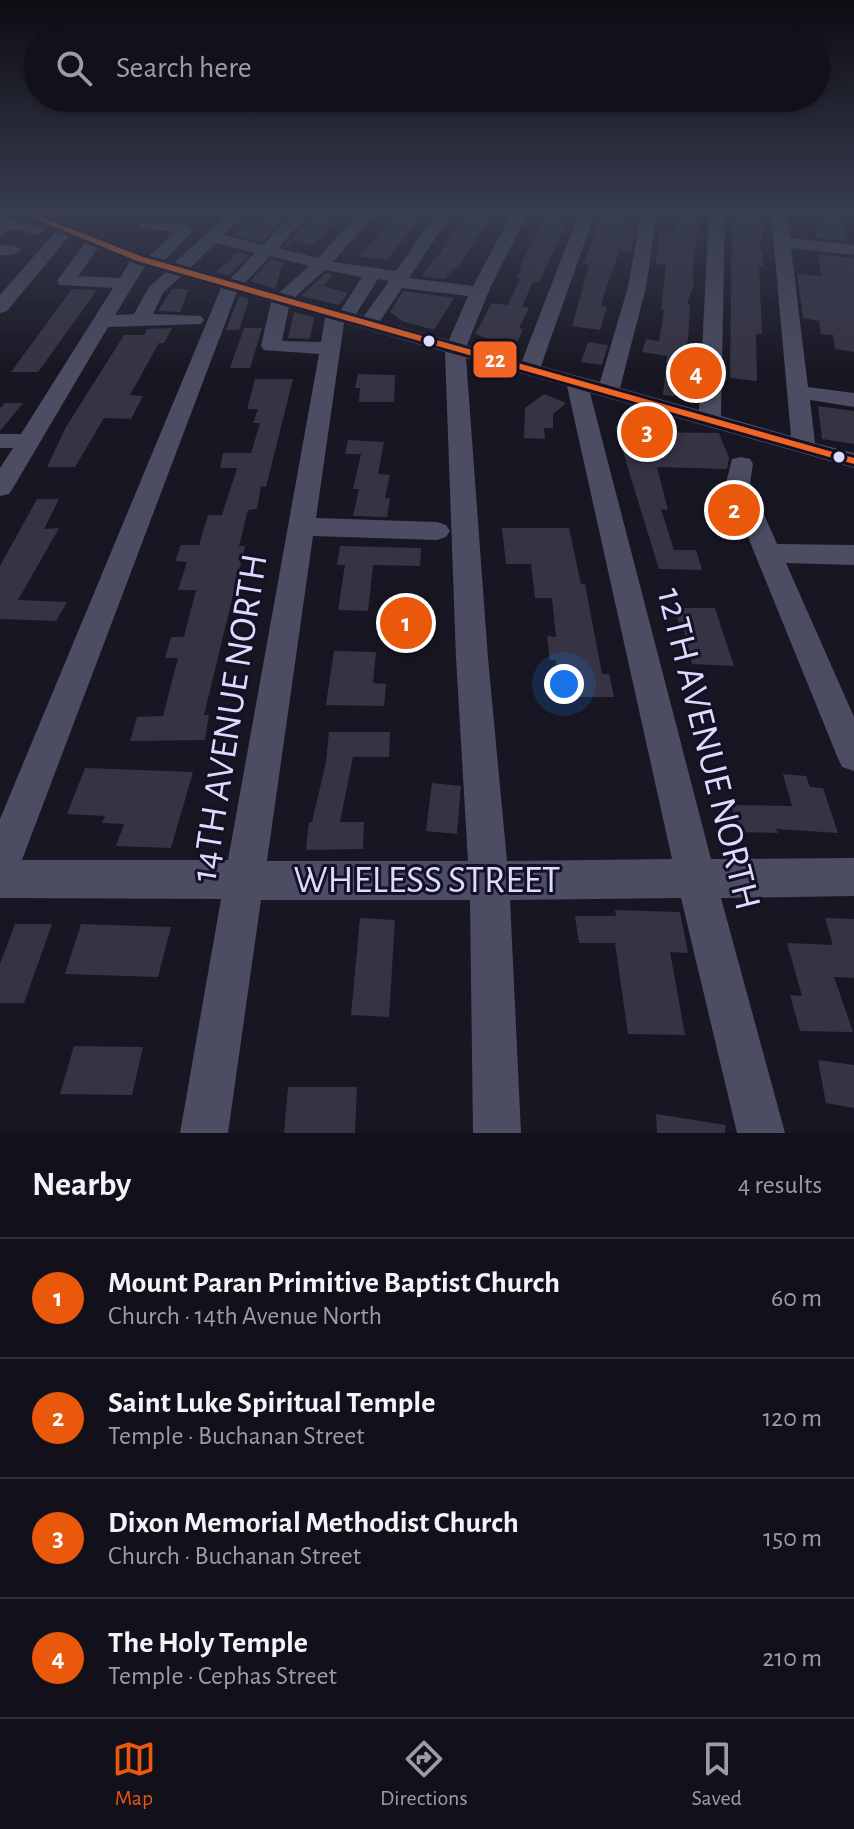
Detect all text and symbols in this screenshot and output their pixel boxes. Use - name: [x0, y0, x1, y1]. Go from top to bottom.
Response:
- search box: [24, 24, 830, 112]
- icon: search: [52, 46, 96, 90]
- text: Search here: [116, 53, 252, 83]
- unlabelled marker: [421, 333, 437, 349]
- line badge: 22: [472, 340, 518, 379]
- pin: 4: [670, 343, 722, 403]
- text: 22: [485, 349, 505, 371]
- pin: 3: [621, 402, 673, 462]
- unlabelled marker: [831, 449, 847, 465]
- pin: 2: [708, 480, 760, 540]
- street label: 14TH AVENUE NORTH: [185, 551, 275, 885]
- street label: 12TH AVENUE NORTH: [650, 584, 766, 914]
- pin: 1: [380, 593, 432, 653]
- your location: [544, 664, 584, 704]
- street label: WHELESS STREET: [294, 862, 560, 900]
- text: Nearby: [32, 1168, 131, 1202]
- text: 4 results: [738, 1172, 822, 1198]
- text: Mount Paran Primitive Baptist Church: [108, 1268, 560, 1298]
- text: 1: [53, 1285, 63, 1311]
- text: 60 m: [771, 1285, 822, 1311]
- text: Church · 14th Avenue North: [108, 1303, 382, 1329]
- text: Saint Luke Spiritual Temple: [108, 1388, 435, 1418]
- text: 2: [52, 1405, 64, 1431]
- text: 120 m: [762, 1405, 822, 1431]
- text: Temple · Buchanan Street: [108, 1423, 365, 1449]
- text: Dixon Memorial Methodist Church: [108, 1508, 519, 1538]
- text: 3: [52, 1525, 64, 1551]
- text: 150 m: [763, 1525, 822, 1551]
- text: Church · Buchanan Street: [108, 1543, 361, 1569]
- text: The Holy Temple: [108, 1628, 308, 1658]
- text: 4: [51, 1645, 65, 1671]
- text: 210 m: [762, 1645, 822, 1671]
- text: Temple · Cephas Street: [108, 1663, 337, 1689]
- tab: Map: [112, 1737, 156, 1811]
- tab: Directions: [380, 1737, 468, 1811]
- tab: Saved: [692, 1737, 742, 1811]

